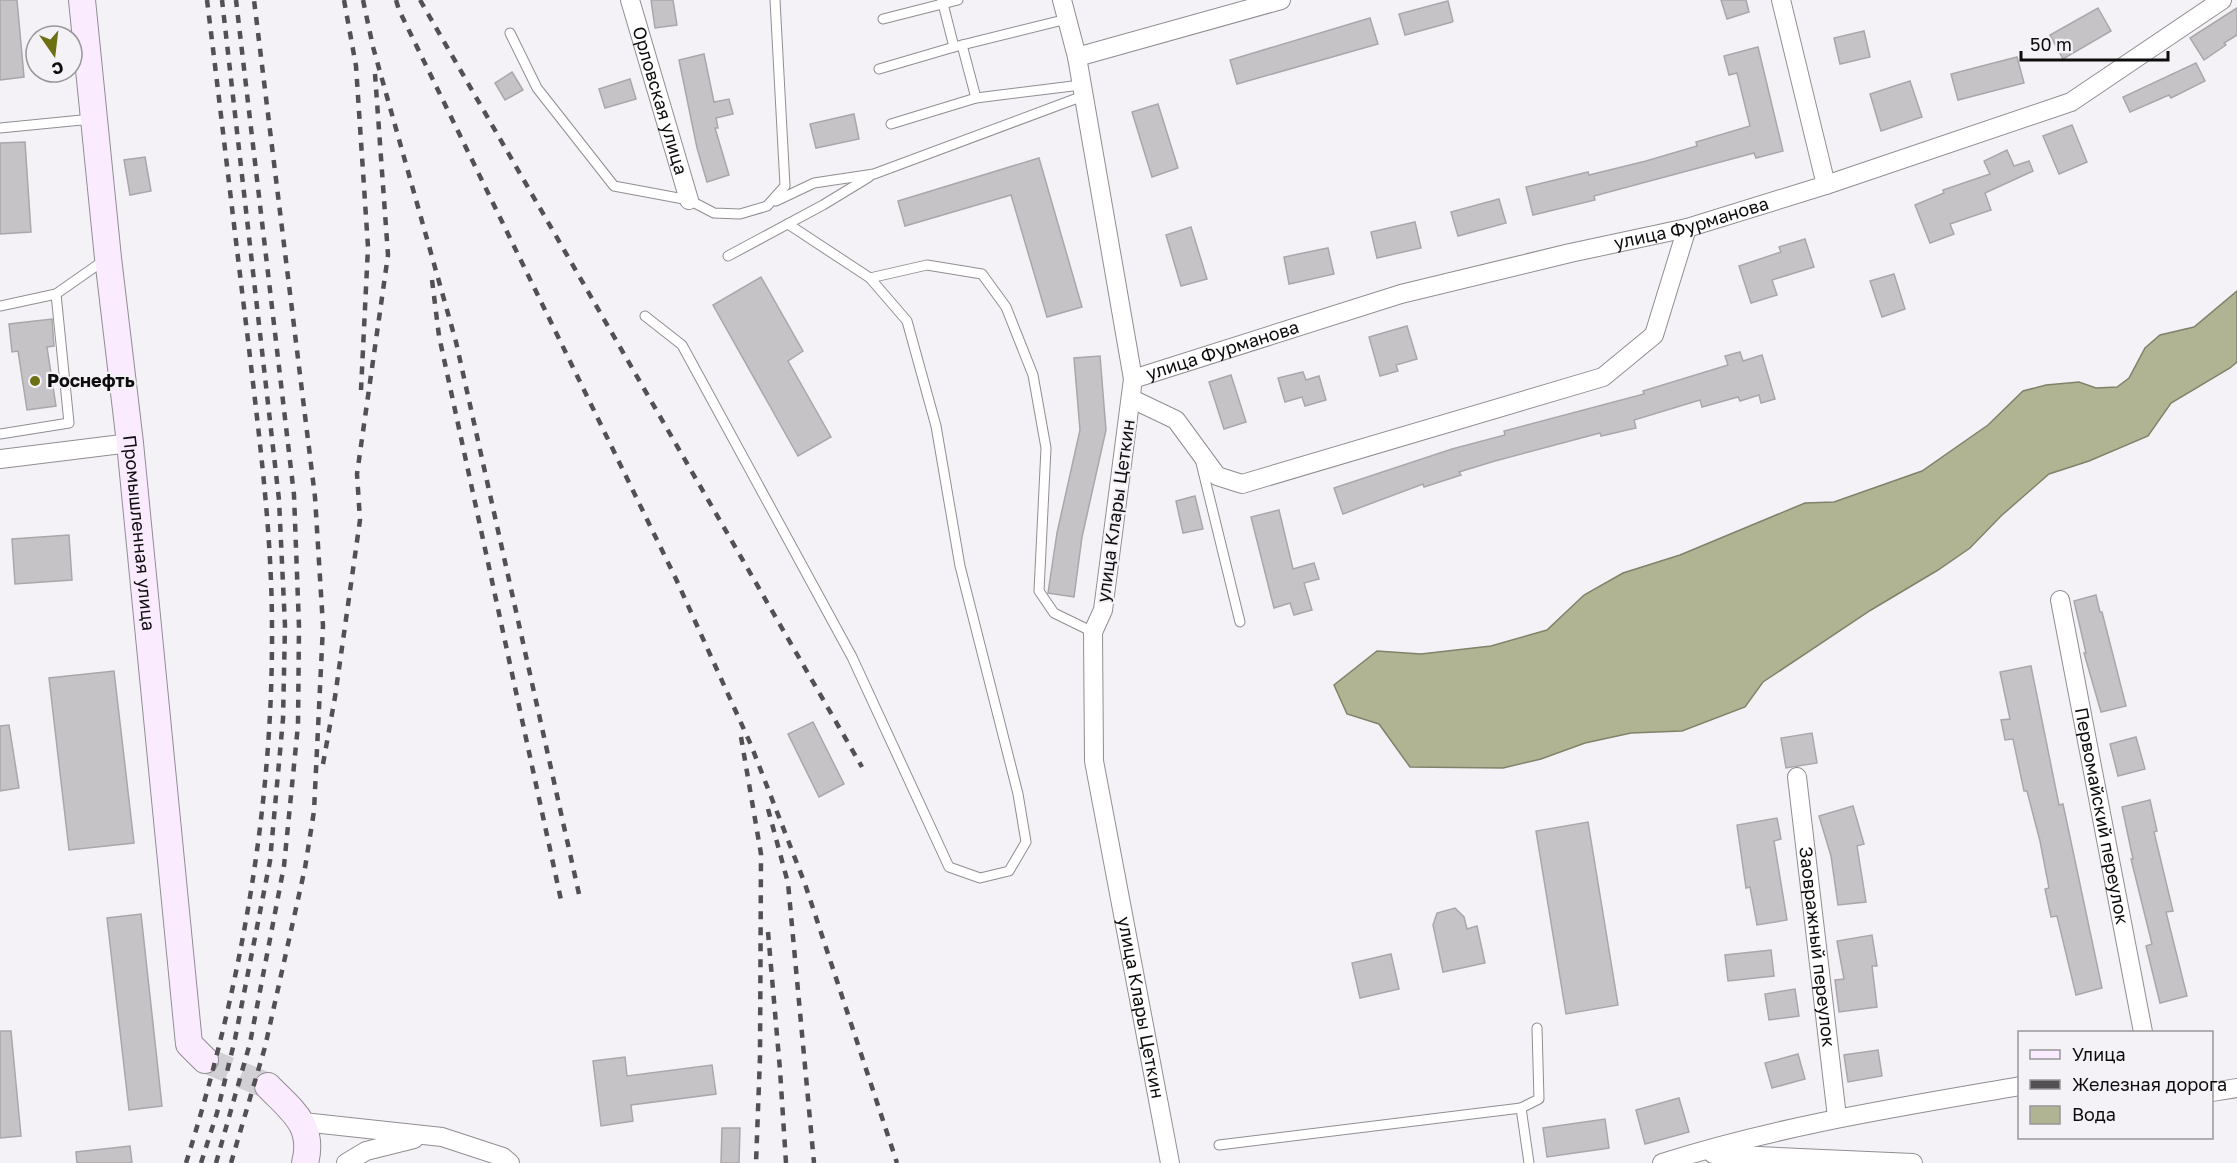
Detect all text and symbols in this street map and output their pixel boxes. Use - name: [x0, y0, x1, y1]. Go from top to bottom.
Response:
- north arrow: [24, 24, 84, 84]
- street label: Орловская улица: [628, 24, 693, 177]
- scale bar: [2021, 24, 2168, 62]
- text: 50 m: [2030, 33, 2072, 55]
- text: С: [50, 57, 66, 80]
- street label: улица Фурманова: [1612, 191, 1771, 253]
- street label: улица Фурманова: [1143, 315, 1302, 384]
- place label: Роснефть: [47, 369, 135, 391]
- marker: Роснефть: [28, 374, 42, 388]
- street label: улица Клары Цеткин: [1091, 418, 1139, 604]
- street label: Промышленная улица: [119, 434, 160, 632]
- street label: Первомайский переулок: [2071, 705, 2134, 926]
- street label: Заовражный переулок: [1795, 845, 1841, 1048]
- street label: улица Клары Цеткин: [1114, 915, 1170, 1100]
- legend: [2018, 1031, 2213, 1139]
- text: Улица: [2072, 1043, 2126, 1065]
- text: Железная дорога: [2072, 1073, 2227, 1095]
- text: Вода: [2072, 1103, 2116, 1125]

